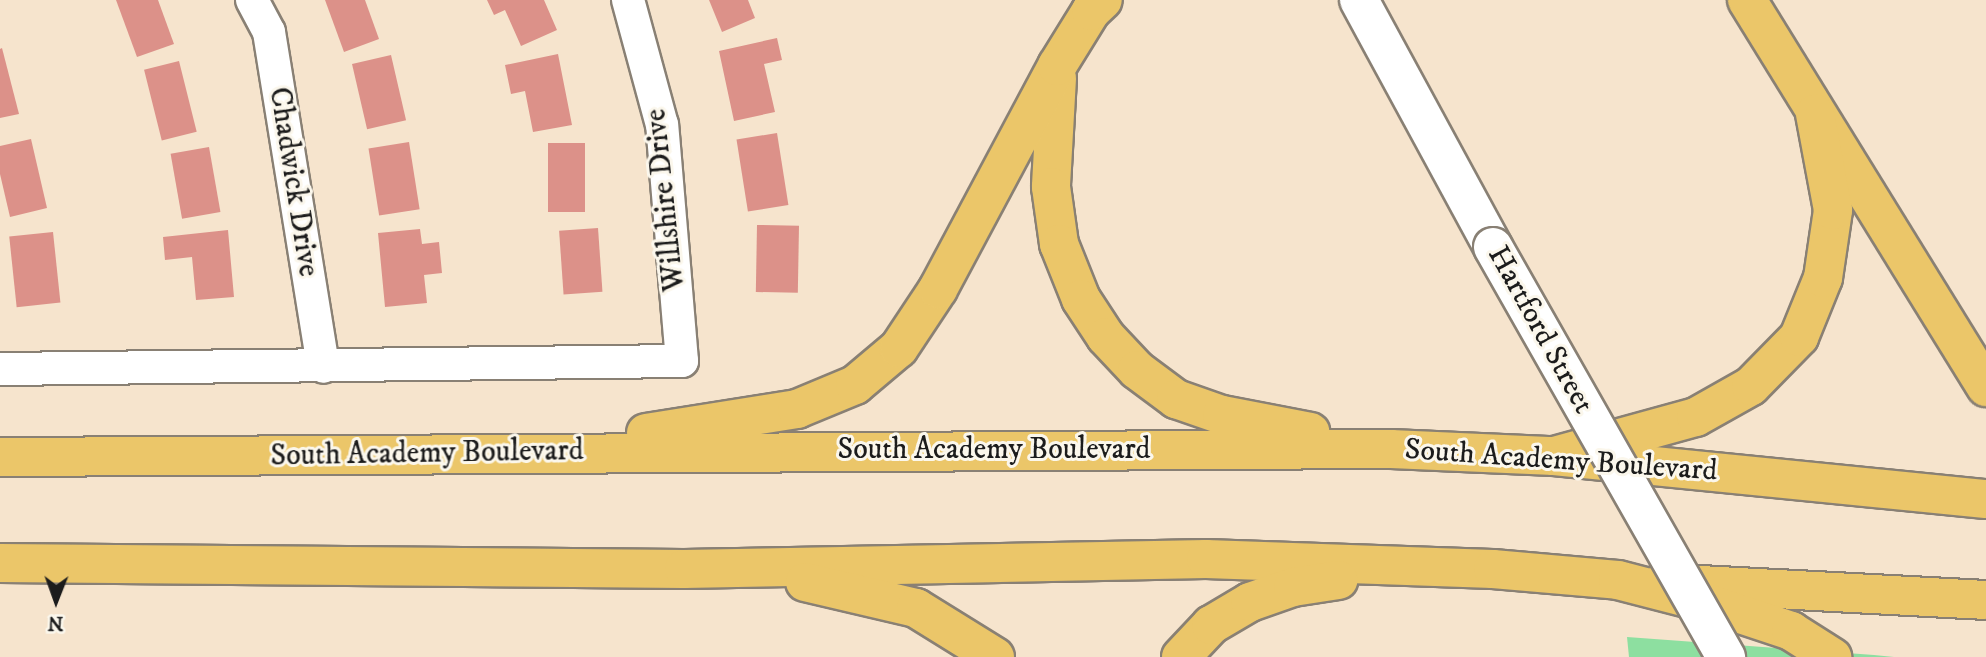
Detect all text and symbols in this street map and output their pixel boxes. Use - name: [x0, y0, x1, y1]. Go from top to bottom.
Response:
- street label: Chadwick Drive: [260, 85, 326, 279]
- street label: Willshire Drive: [639, 107, 693, 293]
- street label: Hartford Street: [1479, 240, 1601, 420]
- street label: South Academy Boulevard: [837, 432, 1151, 468]
- street label: South Academy Boulevard: [1404, 432, 1718, 490]
- street label: South Academy Boulevard: [270, 433, 584, 475]
- north arrow: [21, 566, 91, 636]
- text: N: [48, 611, 64, 634]

